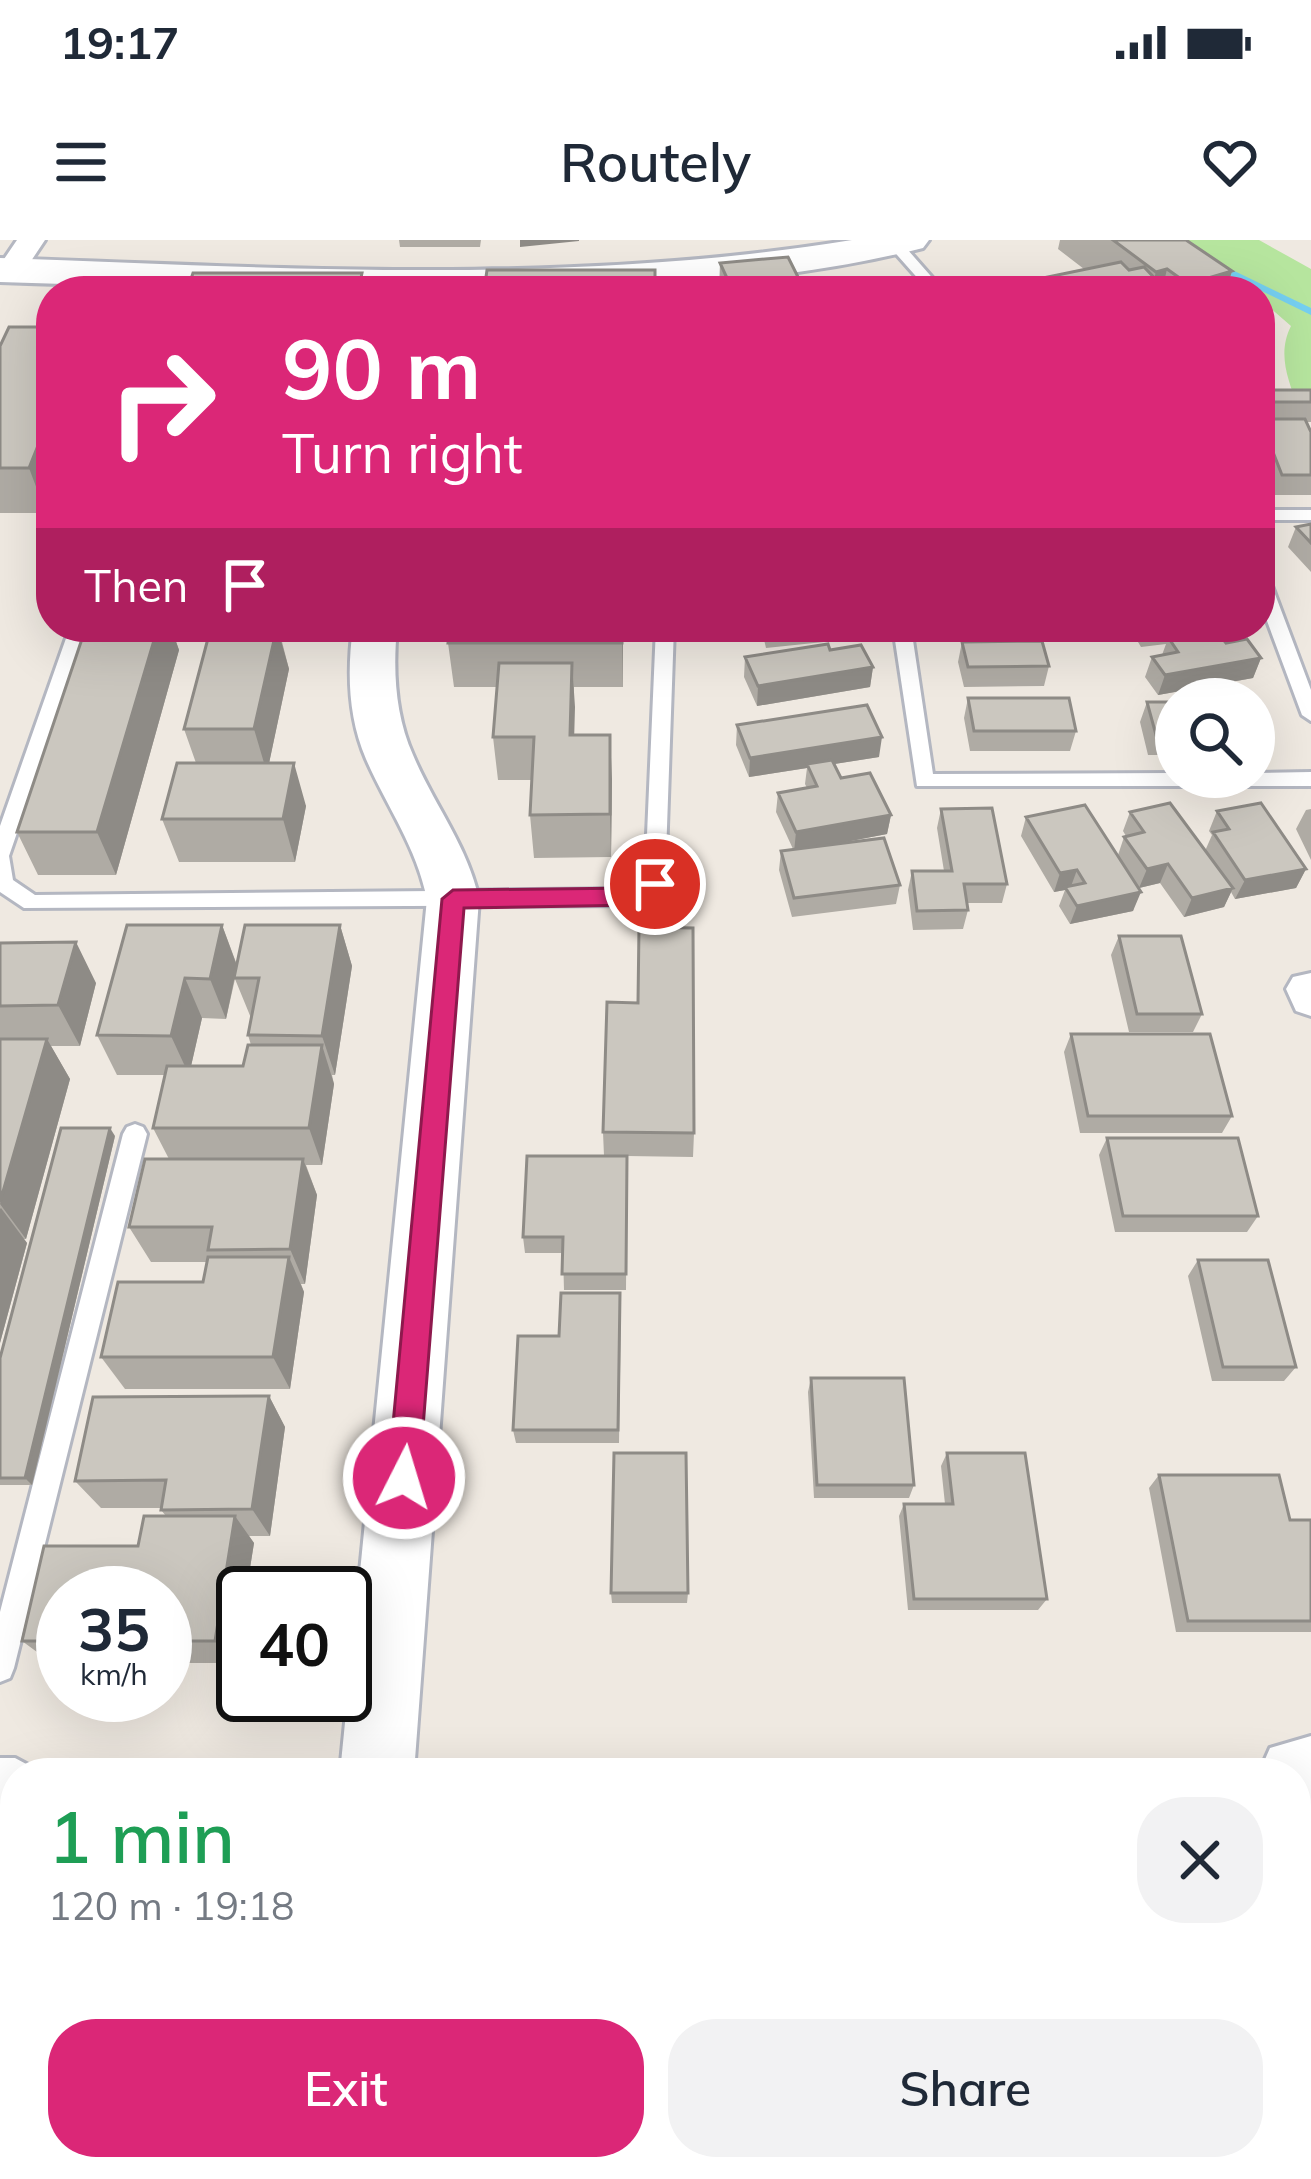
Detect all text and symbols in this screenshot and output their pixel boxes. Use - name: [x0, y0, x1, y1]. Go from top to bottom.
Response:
- text: 19:17: [60, 14, 179, 70]
- text: Routely: [560, 128, 751, 196]
- icon: menu: [48, 129, 114, 195]
- icon: heart: [1197, 129, 1263, 195]
- text: 90 m: [282, 315, 481, 420]
- icon: right: [84, 324, 240, 480]
- text: Turn right: [282, 419, 523, 487]
- icon: arrive: [212, 552, 278, 618]
- text: Then: [84, 557, 188, 613]
- map controls: [1155, 678, 1275, 798]
- button: search: [1155, 678, 1275, 798]
- pin: [604, 833, 706, 935]
- icon: arrive: [622, 851, 688, 917]
- position arrow: [341, 1415, 467, 1541]
- speed limit sign: 40: [216, 1566, 372, 1722]
- text: 35: [78, 1591, 150, 1666]
- text: km/h: [80, 1655, 148, 1693]
- text: 1 min: [48, 1791, 235, 1881]
- button: close: [1137, 1797, 1263, 1923]
- text: 120 m · 19:18: [48, 1881, 294, 1930]
- button: Exit: [48, 2019, 644, 2157]
- button: Share: [668, 2019, 1263, 2157]

